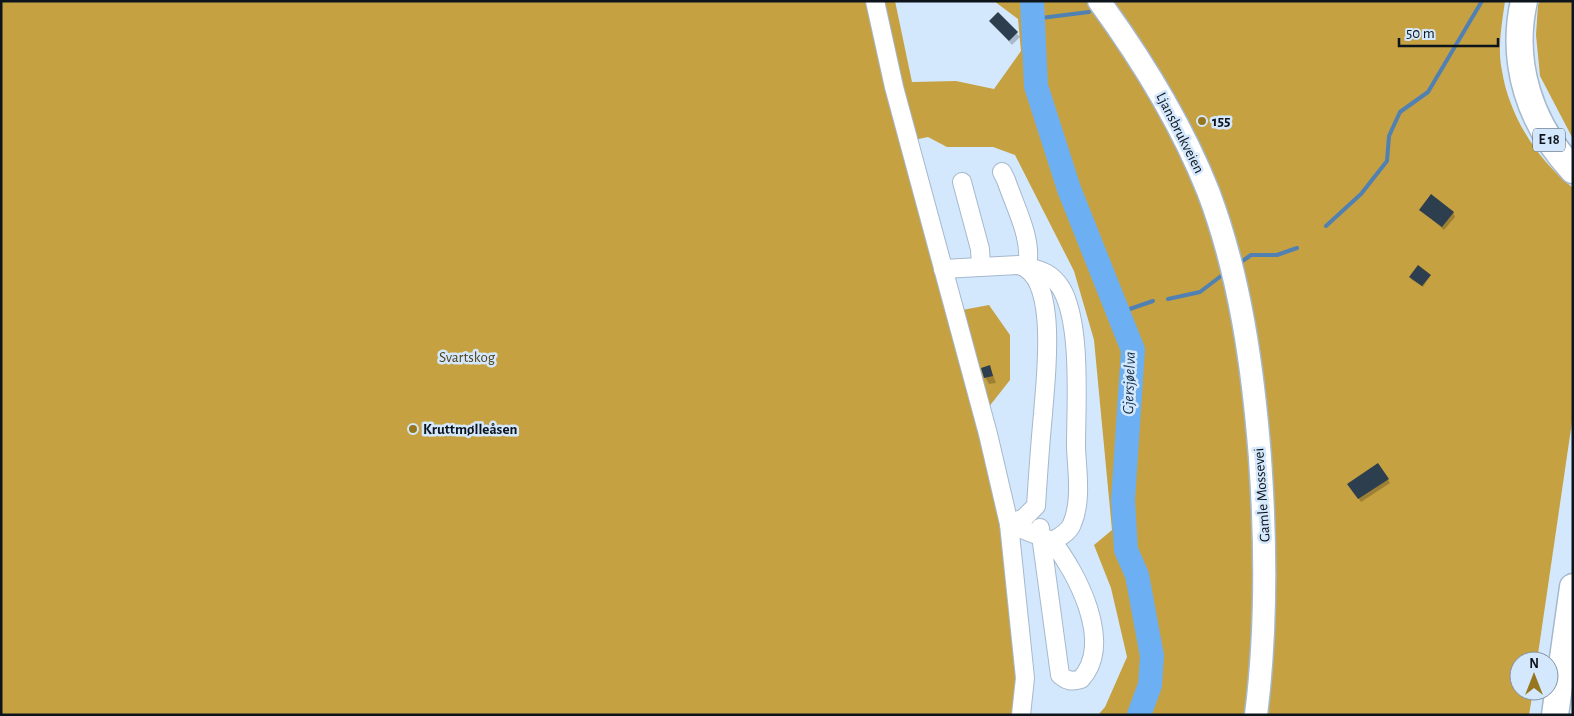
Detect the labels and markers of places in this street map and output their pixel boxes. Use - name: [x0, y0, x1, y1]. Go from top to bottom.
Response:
- place label: 155: [1212, 114, 1230, 129]
- marker: 155: [1196, 115, 1208, 127]
- place label: Kruttmølleåsen: [423, 422, 517, 437]
- marker: Kruttmølleåsen: [407, 423, 419, 435]

